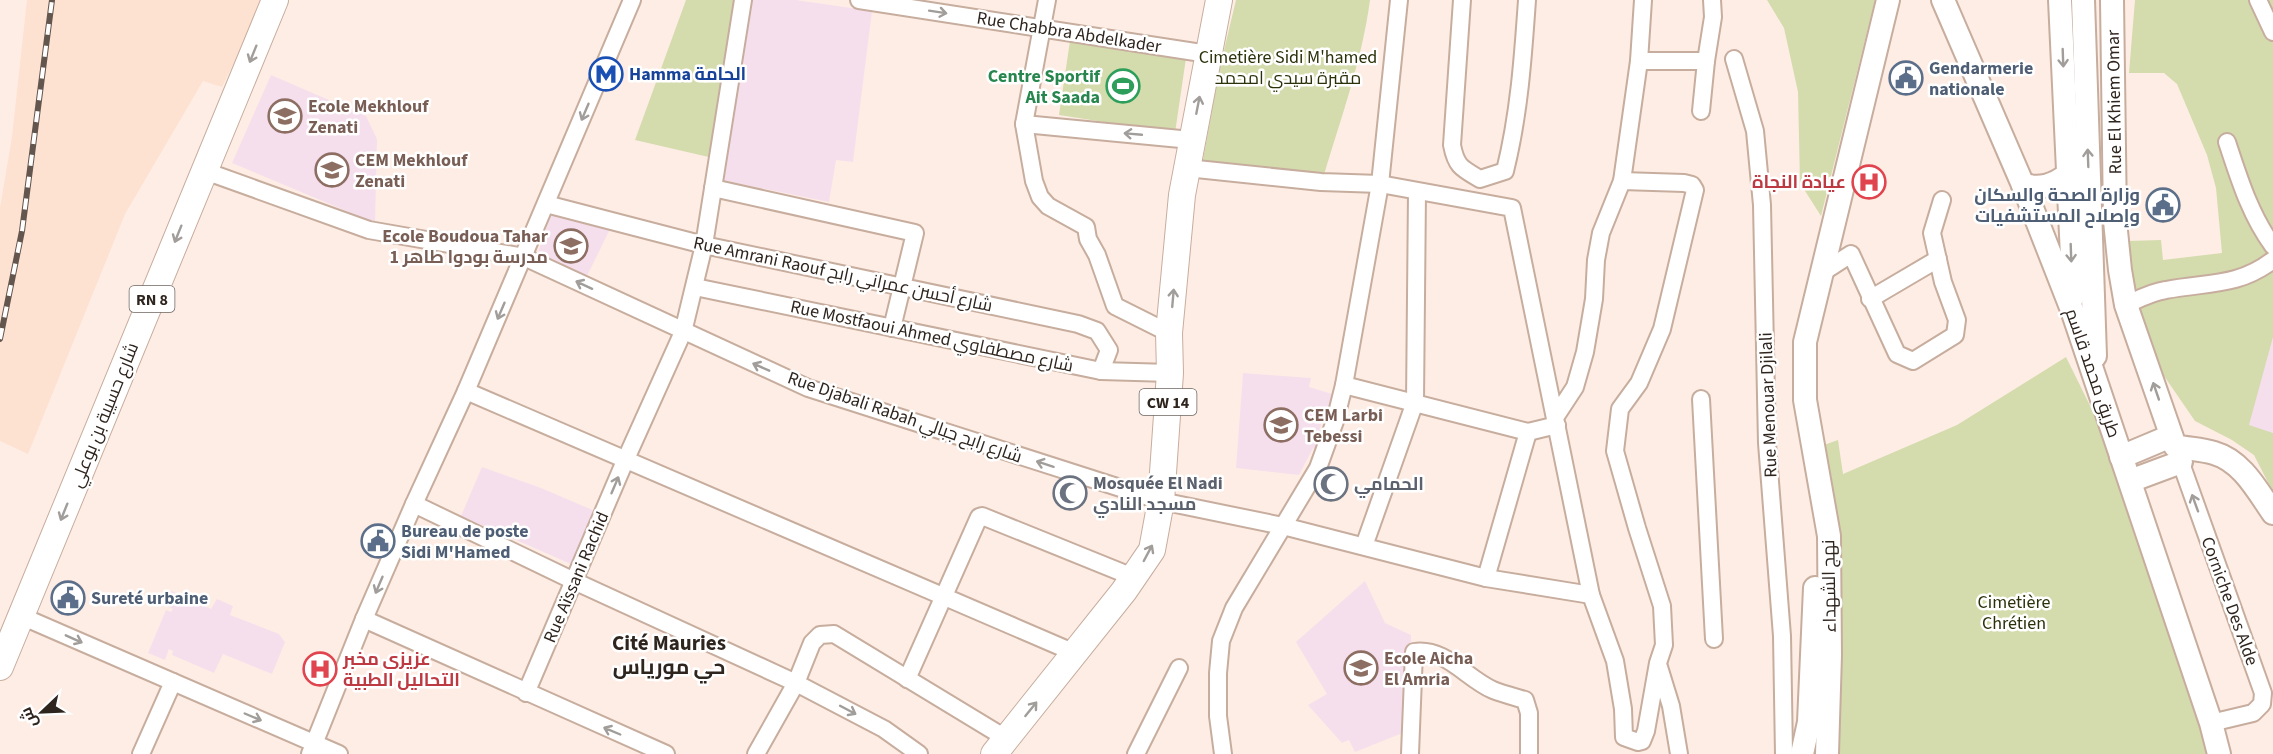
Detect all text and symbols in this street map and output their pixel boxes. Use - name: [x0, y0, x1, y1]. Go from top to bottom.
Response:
- street label: Rue Chabbra Abdelkader: [975, 6, 1164, 60]
- one-way arrow: [927, 7, 947, 18]
- street label: Rue El Khiem Omar: [2101, 29, 2128, 174]
- one-way arrow: [247, 44, 258, 63]
- park label: Cimetière Sidi M'hamed مقبرة سيدي امحمد: [1199, 45, 1377, 92]
- one-way arrow: [2057, 48, 2068, 68]
- metro station icon: Hamma الحامة: [588, 56, 624, 92]
- place label: Gendarmerie nationale: [1929, 56, 2033, 102]
- public building icon: Gendarmerie nationale: [1888, 60, 1924, 96]
- place label: Hamma الحامة: [629, 62, 746, 87]
- place label: Centre Sportif Ait Saada: [988, 64, 1101, 110]
- sports icon: Centre Sportif Ait Saada: [1105, 68, 1141, 104]
- place label: Ecole Mekhlouf Zenati: [308, 94, 429, 140]
- one-way arrow: [1193, 95, 1204, 115]
- school or university icon: Ecole Mekhlouf Zenati: [267, 98, 303, 134]
- one-way arrow: [578, 103, 589, 121]
- one-way arrow: [1124, 128, 1144, 139]
- place label: CEM Mekhlouf Zenati: [355, 148, 468, 194]
- one-way arrow: [2082, 148, 2094, 168]
- school or university icon: CEM Mekhlouf Zenati: [314, 152, 350, 188]
- hospital icon: عيادة النجاة: [1851, 164, 1887, 200]
- place label: عيادة النجاة: [1752, 170, 1846, 195]
- place label: وزارة الصحة والسكان وإصلاح المستشفيات: [1974, 183, 2140, 229]
- public building icon: وزارة الصحة والسكان وإصلاح المستشفيات: [2145, 187, 2181, 223]
- place label: Ecole Boudoua Tahar 1 مدرسة بودوا طاهر: [382, 224, 549, 270]
- one-way arrow: [172, 225, 184, 243]
- school or university icon: Ecole Boudoua Tahar 1 مدرسة بودوا طاهر: [553, 228, 589, 264]
- street label: Rue Amrani Raouf شارع أحسن عمراني رابح: [691, 231, 995, 319]
- one-way arrow: [2066, 243, 2077, 263]
- one-way arrow: [576, 279, 594, 291]
- road number: RN 8: [130, 286, 174, 312]
- one-way arrow: [1168, 288, 1179, 308]
- street label: Rue Mostfaoui Ahmed شارع مصطفاوي: [788, 294, 1076, 380]
- one-way arrow: [495, 301, 506, 320]
- street label: طريق محمد قاسم: [2059, 305, 2126, 441]
- street label: Rue Menouar Djilali: [1753, 332, 1784, 478]
- street label: شارع حسيبة بن بوعلي: [64, 339, 146, 492]
- one-way arrow: [753, 360, 771, 372]
- street label: Rue Djabali Rabah شارع رابح جبالي: [784, 365, 1026, 470]
- one-way arrow: [2150, 382, 2161, 401]
- road number: CW 14: [1140, 389, 1196, 415]
- place label: CEM Larbi Tebessi: [1304, 403, 1383, 449]
- school or university icon: CEM Larbi Tebessi: [1263, 407, 1299, 443]
- one-way arrow: [1036, 458, 1055, 469]
- mosque icon: الحمامي: [1313, 466, 1349, 502]
- place label: Mosquée El Nadi مسجد النادي: [1093, 471, 1223, 518]
- place label: الحمامي: [1354, 472, 1424, 499]
- mosque icon: Mosquée El Nadi مسجد النادي: [1052, 475, 1088, 511]
- one-way arrow: [610, 476, 621, 495]
- one-way arrow: [2189, 494, 2200, 513]
- one-way arrow: [58, 502, 69, 520]
- street label: Rue Aïssani Rachid: [538, 508, 615, 647]
- place label: Bureau de poste Sidi M'Hamed: [401, 519, 529, 565]
- public building icon: Bureau de poste Sidi M'Hamed: [360, 523, 396, 559]
- street label: Corniche Des Alde: [2195, 533, 2264, 669]
- street label: نهج الشهداء: [1816, 539, 1843, 633]
- one-way arrow: [1142, 545, 1154, 562]
- one-way arrow: [373, 576, 384, 594]
- public building icon: Sureté urbaine: [50, 580, 86, 616]
- place label: Sureté urbaine: [91, 586, 208, 611]
- park label: Cimetière Chrétien: [1978, 590, 2050, 636]
- district label: Cité Mauries حي مورياس: [612, 628, 726, 684]
- one-way arrow: [65, 634, 83, 646]
- place label: Ecole Aicha El Amria: [1384, 646, 1473, 692]
- place label: عزيزي مخبر التحاليل الطبية: [342, 647, 460, 693]
- school or university icon: Ecole Aicha El Amria: [1343, 650, 1379, 686]
- hospital icon: عزيزي مخبر التحاليل الطبية: [302, 651, 338, 687]
- north arrow: [12, 682, 72, 742]
- one-way arrow: [1024, 701, 1037, 717]
- text: ش: [15, 704, 43, 731]
- one-way arrow: [839, 704, 856, 716]
- one-way arrow: [244, 712, 262, 723]
- one-way arrow: [604, 725, 622, 736]

